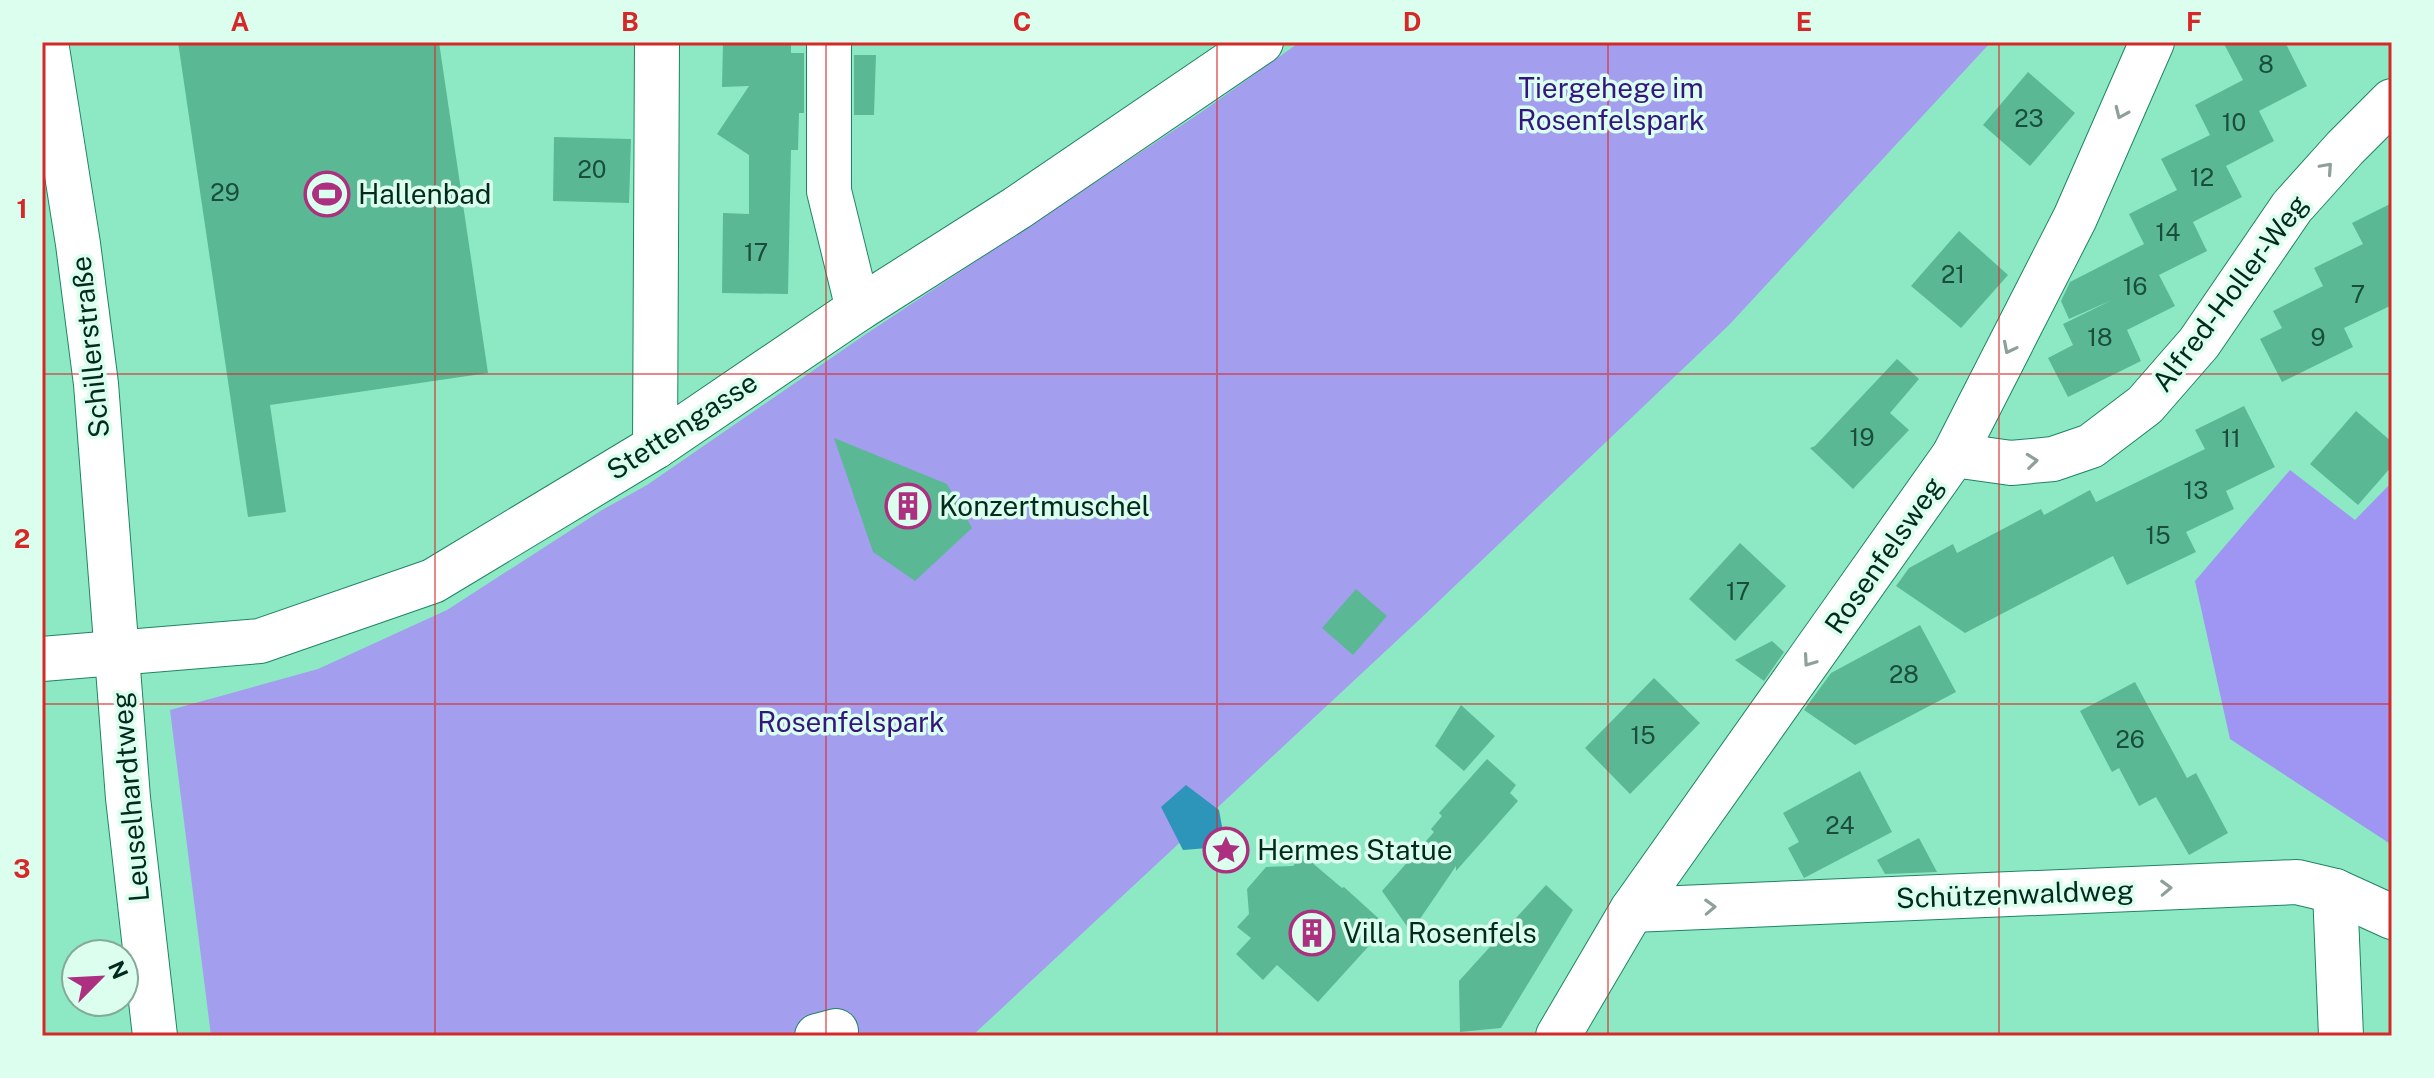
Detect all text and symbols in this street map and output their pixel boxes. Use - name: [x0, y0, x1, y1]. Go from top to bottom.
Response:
- text: A: [231, 6, 250, 37]
- text: B: [621, 6, 639, 37]
- text: C: [1013, 6, 1031, 37]
- text: D: [1403, 6, 1421, 37]
- text: E: [1796, 6, 1812, 37]
- text: F: [2186, 6, 2202, 37]
- house number: 8: [2258, 50, 2274, 78]
- park label: Tiergehege im Rosenfelspark: [1517, 71, 1705, 136]
- house number: 23: [2014, 104, 2044, 132]
- one-way arrow: [2114, 105, 2130, 120]
- house number: 10: [2222, 108, 2246, 136]
- house number: 20: [578, 155, 607, 183]
- house number: 12: [2190, 163, 2214, 191]
- one-way arrow: [2317, 163, 2331, 178]
- sports icon: Hallenbad: [303, 170, 351, 218]
- place label: Hallenbad: [358, 177, 491, 210]
- house number: 29: [210, 178, 240, 206]
- street label: Alfred-Holler-Weg: [2145, 188, 2314, 398]
- text: 1: [16, 193, 28, 224]
- house number: 14: [2156, 218, 2180, 246]
- house number: 17: [744, 238, 768, 266]
- street label: Schillerstraße: [64, 255, 115, 440]
- house number: 21: [1941, 260, 1965, 288]
- house number: 16: [2123, 272, 2147, 300]
- house number: 7: [2351, 280, 2365, 308]
- house number: 18: [2087, 323, 2113, 351]
- house number: 9: [2311, 323, 2326, 351]
- one-way arrow: [2003, 340, 2018, 355]
- street label: Stettengasse: [600, 365, 763, 486]
- house number: 19: [1850, 423, 1874, 451]
- house number: 11: [2221, 424, 2241, 452]
- one-way arrow: [2026, 452, 2039, 469]
- street label: Rosenfelsweg: [1817, 470, 1950, 639]
- house number: 13: [2184, 476, 2208, 504]
- building icon: Konzertmuschel: [884, 482, 932, 530]
- place label: Konzertmuschel: [939, 489, 1150, 522]
- house number: 15: [2145, 521, 2171, 549]
- text: 2: [14, 523, 30, 554]
- house number: 17: [1726, 577, 1750, 605]
- one-way arrow: [1804, 652, 1819, 666]
- house number: 28: [1889, 660, 1919, 688]
- street label: Leuselhardtweg: [104, 691, 155, 903]
- park label: Rosenfelspark: [757, 705, 945, 738]
- house number: 15: [1630, 721, 1656, 749]
- house number: 26: [2115, 725, 2145, 753]
- house number: 24: [1825, 811, 1855, 839]
- place icon: Hermes Statue: [1202, 826, 1250, 874]
- place label: Hermes Statue: [1257, 833, 1453, 866]
- text: 3: [13, 853, 31, 884]
- street label: Schützenwaldweg: [1895, 873, 2135, 914]
- one-way arrow: [2160, 879, 2173, 896]
- one-way arrow: [1704, 898, 1717, 915]
- building icon: Villa Rosenfels: [1288, 909, 1336, 957]
- place label: Villa Rosenfels: [1343, 916, 1537, 949]
- north arrow: [60, 938, 140, 1018]
- text: N: [103, 957, 134, 983]

